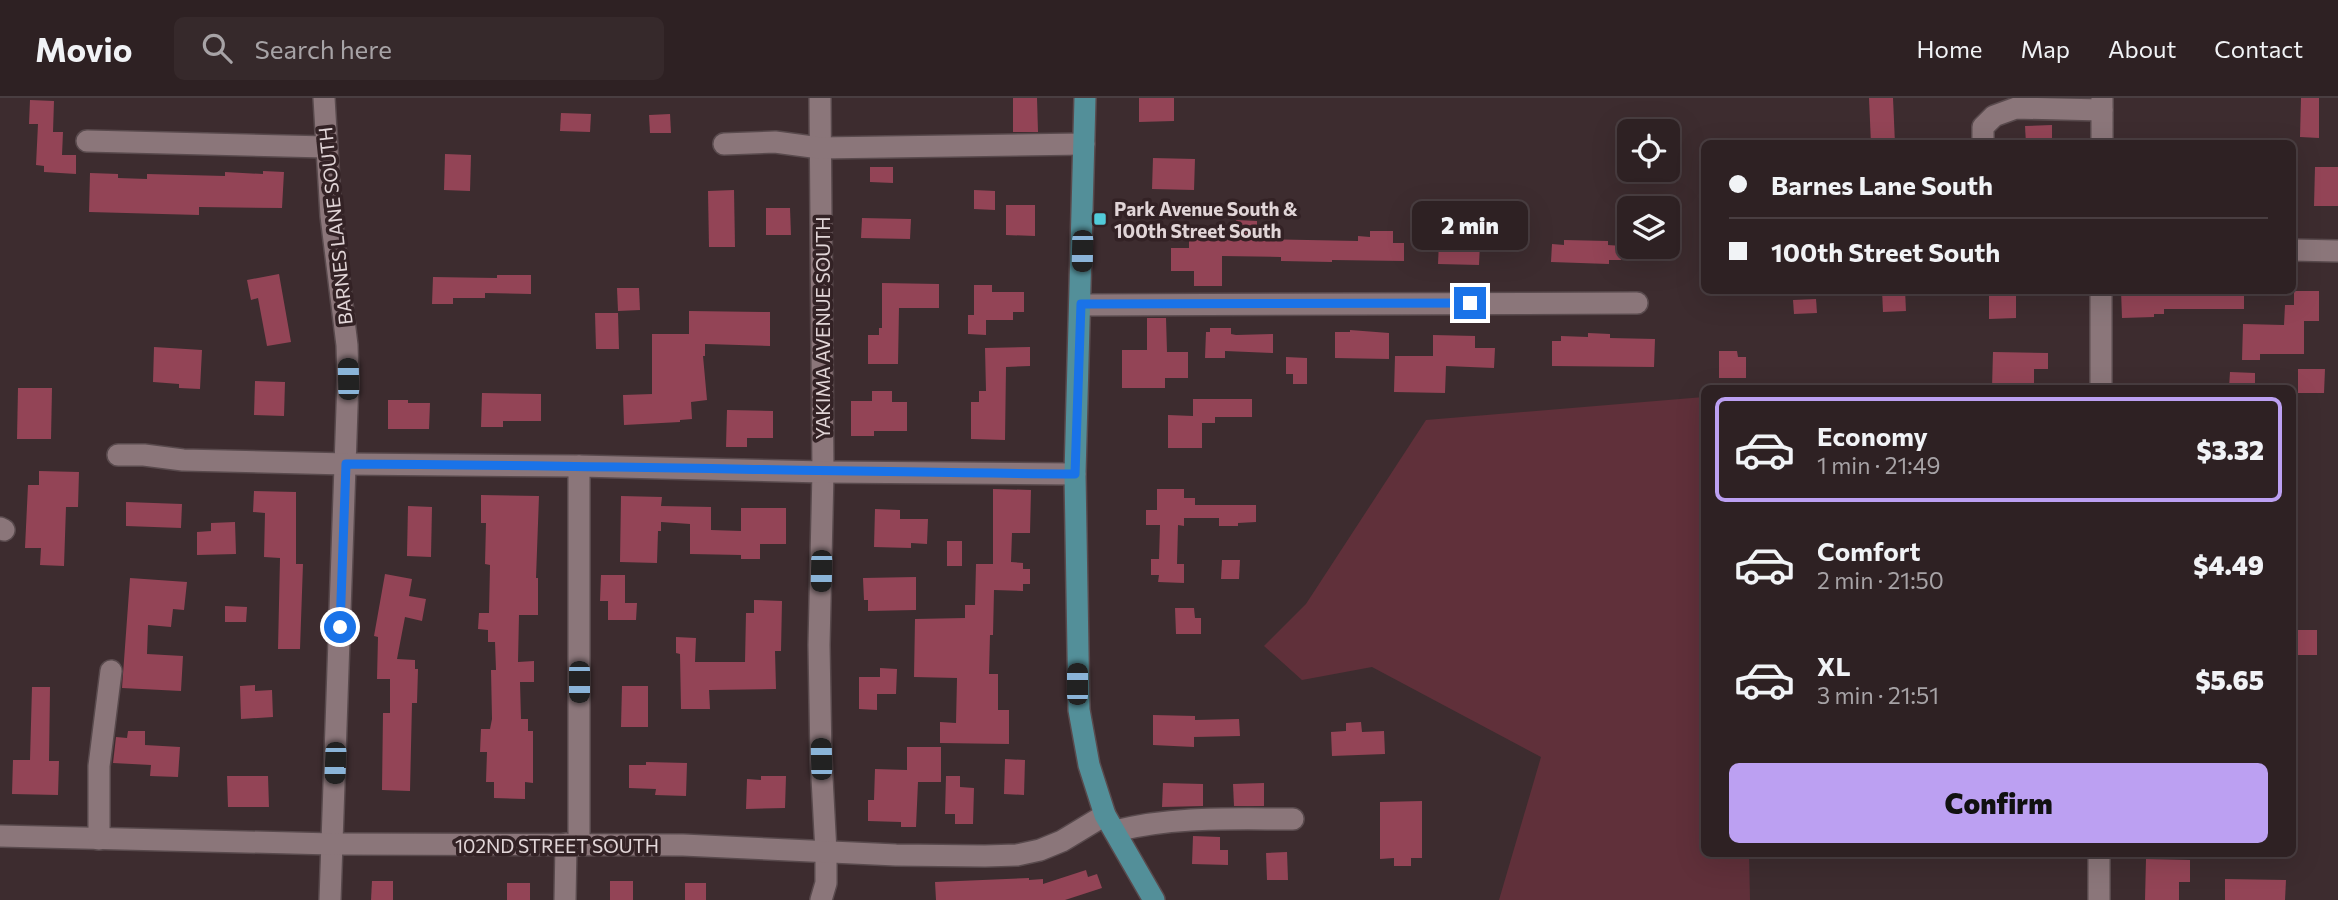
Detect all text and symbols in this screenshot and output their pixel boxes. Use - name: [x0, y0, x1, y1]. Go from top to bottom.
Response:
- search box: [174, 17, 664, 80]
- text: Movio: [35, 28, 132, 69]
- icon: search: [198, 29, 236, 67]
- text: Search here: [254, 33, 392, 64]
- text: Home: [1917, 34, 1983, 63]
- text: Map: [2021, 34, 2070, 63]
- text: About: [2108, 34, 2176, 63]
- text: Contact: [2214, 34, 2303, 63]
- map controls: [1617, 119, 1680, 259]
- button: locate: [1617, 119, 1680, 182]
- street label: BARNES LANE SOUTH: [313, 126, 357, 326]
- text: Barnes Lane South: [1771, 169, 1993, 200]
- button: layers: [1617, 196, 1680, 259]
- place label: Park Avenue South & 100th Street South: [1114, 197, 1298, 242]
- callout: 2 min: [1412, 202, 1528, 250]
- marker: Park Avenue South & 100th Street South: [1092, 211, 1108, 227]
- text: 2 min: [1441, 211, 1499, 239]
- street label: YAKIMA AVENUE SOUTH: [811, 217, 834, 439]
- car: [1072, 230, 1093, 272]
- text: 100th Street South: [1771, 236, 2000, 267]
- route end: [1454, 287, 1486, 319]
- car: [338, 358, 359, 400]
- icon: car: [1733, 418, 1796, 481]
- text: Economy: [1817, 420, 1928, 451]
- text: $3.32: [2196, 434, 2264, 465]
- text: 1 min · 21:49: [1817, 451, 1940, 479]
- icon: car: [1733, 533, 1796, 596]
- text: Comfort: [1817, 535, 1920, 566]
- text: $4.49: [2193, 549, 2264, 580]
- car: [811, 550, 832, 592]
- text: 2 min · 21:50: [1817, 566, 1944, 594]
- route start: [324, 611, 356, 643]
- icon: car: [1733, 648, 1796, 711]
- text: XL: [1817, 650, 1851, 681]
- car: [569, 661, 590, 703]
- car: [1067, 663, 1088, 705]
- text: $5.65: [2195, 664, 2264, 695]
- text: 3 min · 21:51: [1817, 681, 1939, 709]
- car: [811, 738, 832, 780]
- car: [324, 742, 347, 784]
- button: Confirm: [1729, 763, 2268, 843]
- street label: 102ND STREET SOUTH: [455, 834, 659, 857]

